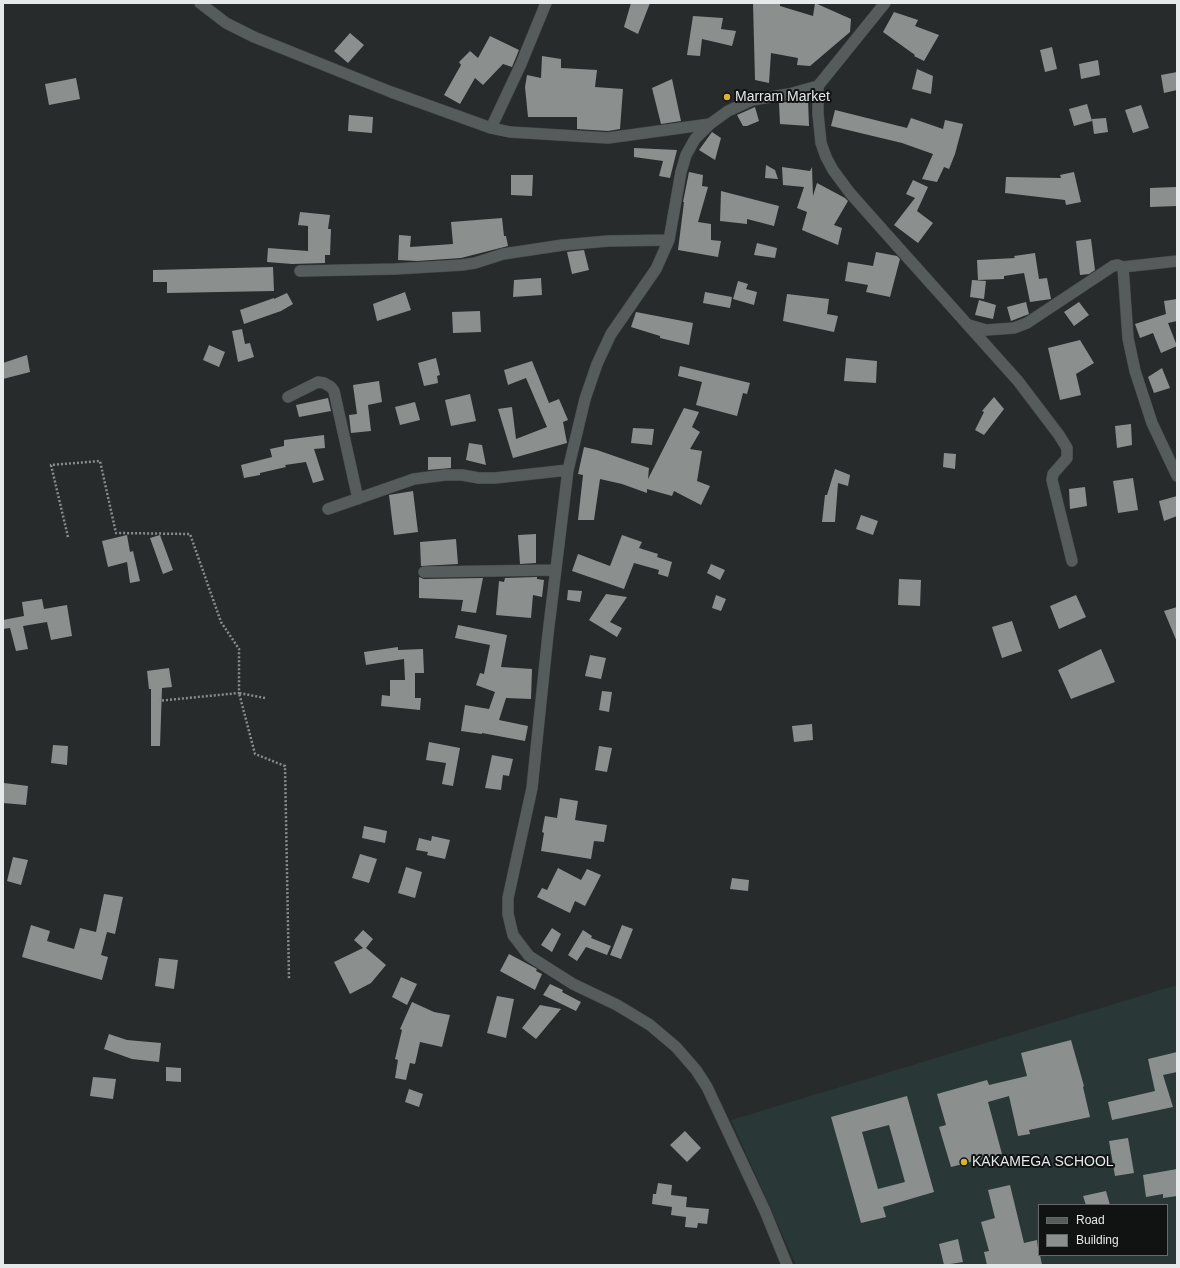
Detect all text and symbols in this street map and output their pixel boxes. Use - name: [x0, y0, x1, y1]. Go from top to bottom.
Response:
- place label: Marram Market: [735, 89, 830, 105]
- marker: Marram Market: [722, 92, 732, 102]
- place label: KAKAMEGA SCHOOL: [972, 1154, 1114, 1170]
- marker: KAKAMEGA SCHOOL: [959, 1157, 969, 1167]
- legend: [1038, 1204, 1168, 1256]
- text: Road: [1076, 1213, 1105, 1227]
- text: Building: [1076, 1233, 1119, 1247]

